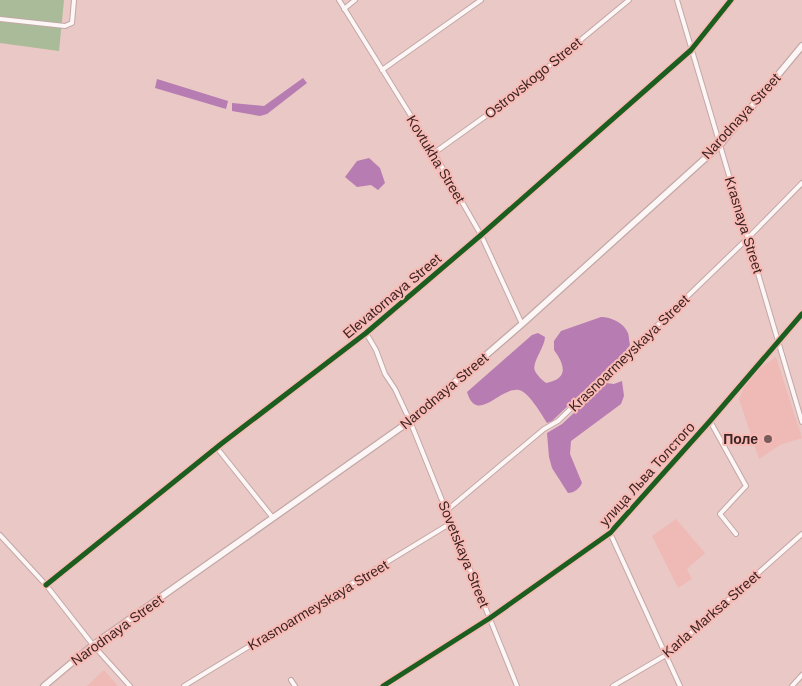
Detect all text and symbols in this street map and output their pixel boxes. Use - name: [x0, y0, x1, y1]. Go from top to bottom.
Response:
- street label: Ostrovskogo Street: [481, 34, 585, 122]
- street label: Narodnaya Street: [698, 70, 784, 162]
- street label: Kovtukha Street: [403, 112, 469, 206]
- street label: Krasnaya Street: [722, 175, 766, 275]
- street label: Elevatornaya Street: [340, 250, 444, 342]
- street label: Krasnoarmeyskaya Street: [566, 291, 693, 415]
- street label: Narodnaya Street: [397, 350, 491, 432]
- street label: улица Льва Толстого: [596, 418, 698, 529]
- place label: Поле: [723, 431, 758, 447]
- marker: Поле: [762, 433, 774, 445]
- street label: Sovetskaya Street: [435, 498, 493, 610]
- street label: Krasnoarmeyskaya Street: [245, 557, 391, 653]
- street label: Karla Marksa Street: [659, 567, 763, 661]
- street label: Narodnaya Street: [68, 591, 166, 669]

